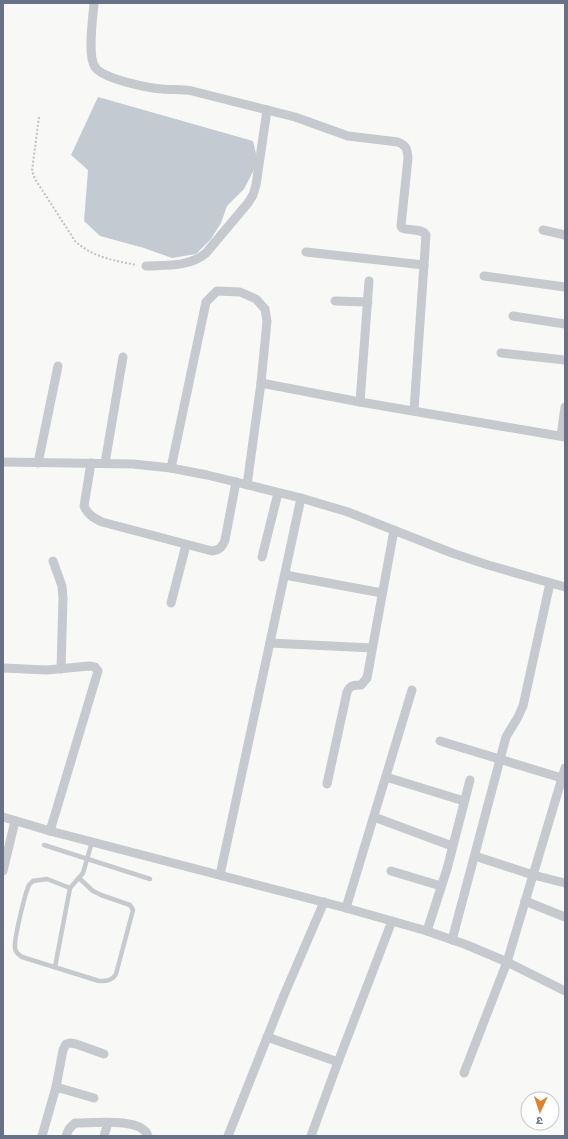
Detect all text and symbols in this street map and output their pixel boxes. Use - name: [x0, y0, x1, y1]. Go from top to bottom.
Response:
- north arrow: [520, 1091, 560, 1131]
- text: उ: [535, 1113, 543, 1128]

